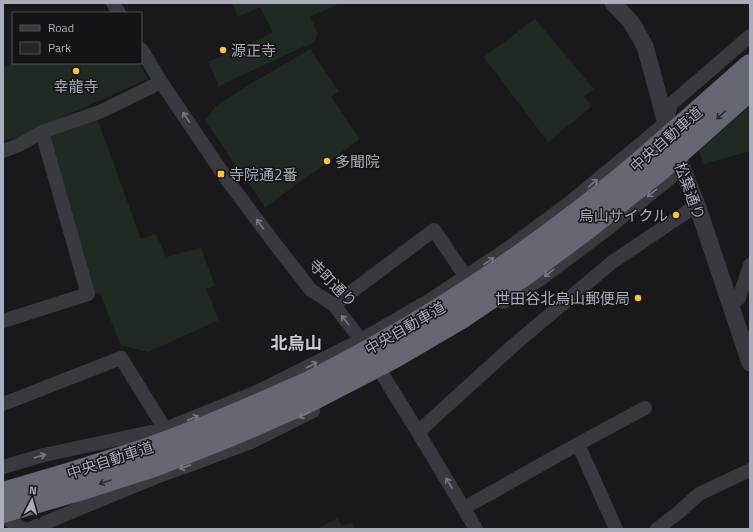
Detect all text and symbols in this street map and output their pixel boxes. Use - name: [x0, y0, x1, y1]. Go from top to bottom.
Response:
- legend: [12, 12, 142, 64]
- text: Road: [48, 18, 74, 37]
- text: Park: [48, 38, 71, 57]
- place label: 源正寺: [231, 39, 276, 62]
- marker: 源正寺: [218, 45, 228, 55]
- marker: 幸龍寺: [71, 66, 81, 76]
- place label: 幸龍寺: [53, 75, 99, 98]
- street label: 中央自動車道: [624, 101, 708, 177]
- one-way arrow: [181, 111, 189, 123]
- one-way arrow: [716, 111, 726, 120]
- place label: 多聞院: [335, 150, 380, 173]
- marker: 多聞院: [322, 156, 332, 166]
- street label: 松葉通り: [669, 159, 711, 223]
- place label: 寺院通2番: [229, 163, 297, 186]
- marker: 寺院通2番: [216, 169, 226, 179]
- one-way arrow: [588, 179, 599, 187]
- one-way arrow: [646, 189, 657, 198]
- place label: 烏山サイクル: [579, 204, 668, 227]
- marker: 烏山サイクル: [671, 210, 681, 220]
- one-way arrow: [256, 219, 264, 230]
- street label: 寺町通り: [304, 254, 362, 312]
- one-way arrow: [484, 257, 495, 265]
- one-way arrow: [544, 269, 555, 277]
- place label: 世田谷北烏山郵便局: [495, 287, 630, 310]
- marker: 世田谷北烏山郵便局: [633, 293, 643, 303]
- street label: 中央自動車道: [360, 296, 450, 360]
- one-way arrow: [341, 315, 350, 326]
- district label: 北烏山: [271, 330, 322, 356]
- one-way arrow: [306, 360, 318, 368]
- one-way arrow: [298, 412, 310, 419]
- one-way arrow: [187, 413, 199, 421]
- street label: 中央自動車道: [64, 435, 156, 485]
- one-way arrow: [34, 452, 47, 459]
- one-way arrow: [179, 464, 191, 472]
- one-way arrow: [445, 478, 453, 489]
- one-way arrow: [98, 479, 111, 486]
- north arrow: [12, 480, 52, 520]
- text: N: [28, 482, 38, 498]

